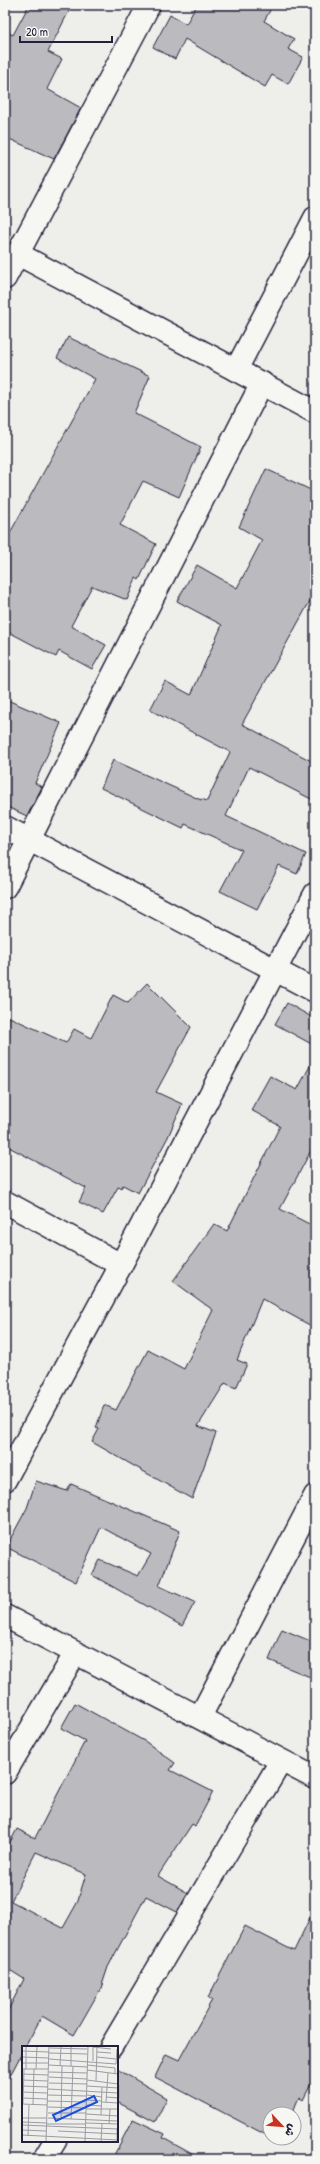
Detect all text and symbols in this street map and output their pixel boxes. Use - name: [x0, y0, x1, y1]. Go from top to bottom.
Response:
- scale bar: [20, 18, 112, 44]
- text: 20 m: [26, 23, 48, 40]
- inset map: [22, 2046, 118, 2142]
- north arrow: [262, 2106, 302, 2146]
- text: ش: [282, 2122, 300, 2139]

